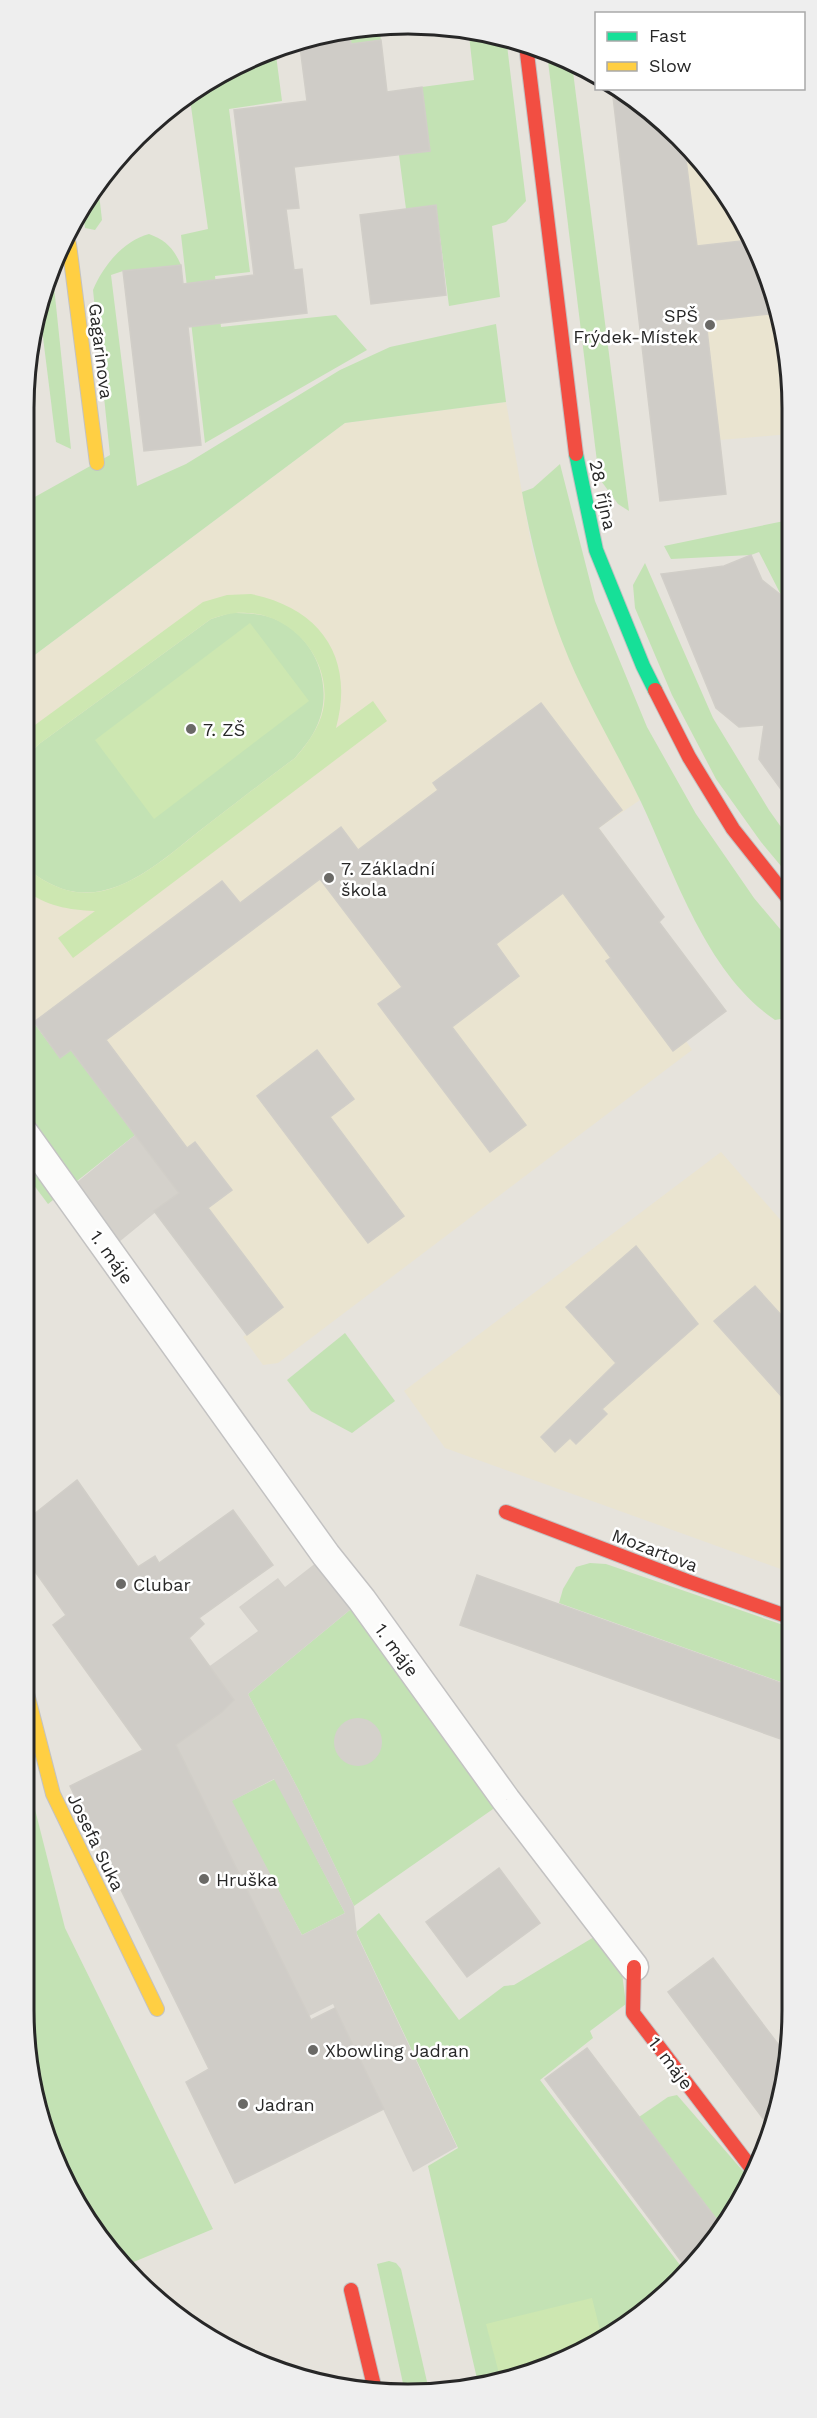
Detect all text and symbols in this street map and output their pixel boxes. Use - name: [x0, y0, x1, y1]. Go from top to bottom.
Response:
- legend: [595, 12, 805, 90]
- text: Fast: [649, 25, 687, 46]
- text: Slow: [649, 55, 692, 76]
- street label: Gagarinova: [85, 302, 117, 400]
- place label: SPŠ Frýdek-Místek: [573, 305, 698, 347]
- marker: SPŠ Frýdek-Místek: [703, 318, 717, 332]
- street label: 28. října: [585, 458, 621, 532]
- place label: 7. ZŠ: [203, 719, 245, 740]
- marker: 7. ZŠ: [184, 722, 198, 736]
- place label: 7. Základní škola: [341, 858, 435, 900]
- marker: 7. Základní škola: [322, 871, 336, 885]
- street label: 1. máje: [86, 1226, 138, 1288]
- street label: Mozartova: [609, 1524, 701, 1576]
- place label: Clubar: [133, 1574, 191, 1595]
- marker: Clubar: [114, 1577, 128, 1591]
- street label: 1. máje: [371, 1619, 423, 1681]
- street label: Josefa Suka: [63, 1790, 129, 1894]
- place label: Hruška: [216, 1869, 277, 1890]
- marker: Hruška: [197, 1872, 211, 1886]
- street label: 1. máje: [644, 2033, 698, 2093]
- place label: Xbowling Jadran: [325, 2040, 469, 2061]
- marker: Xbowling Jadran: [306, 2043, 320, 2057]
- place label: Jadran: [255, 2094, 315, 2115]
- marker: Jadran: [236, 2097, 250, 2111]

